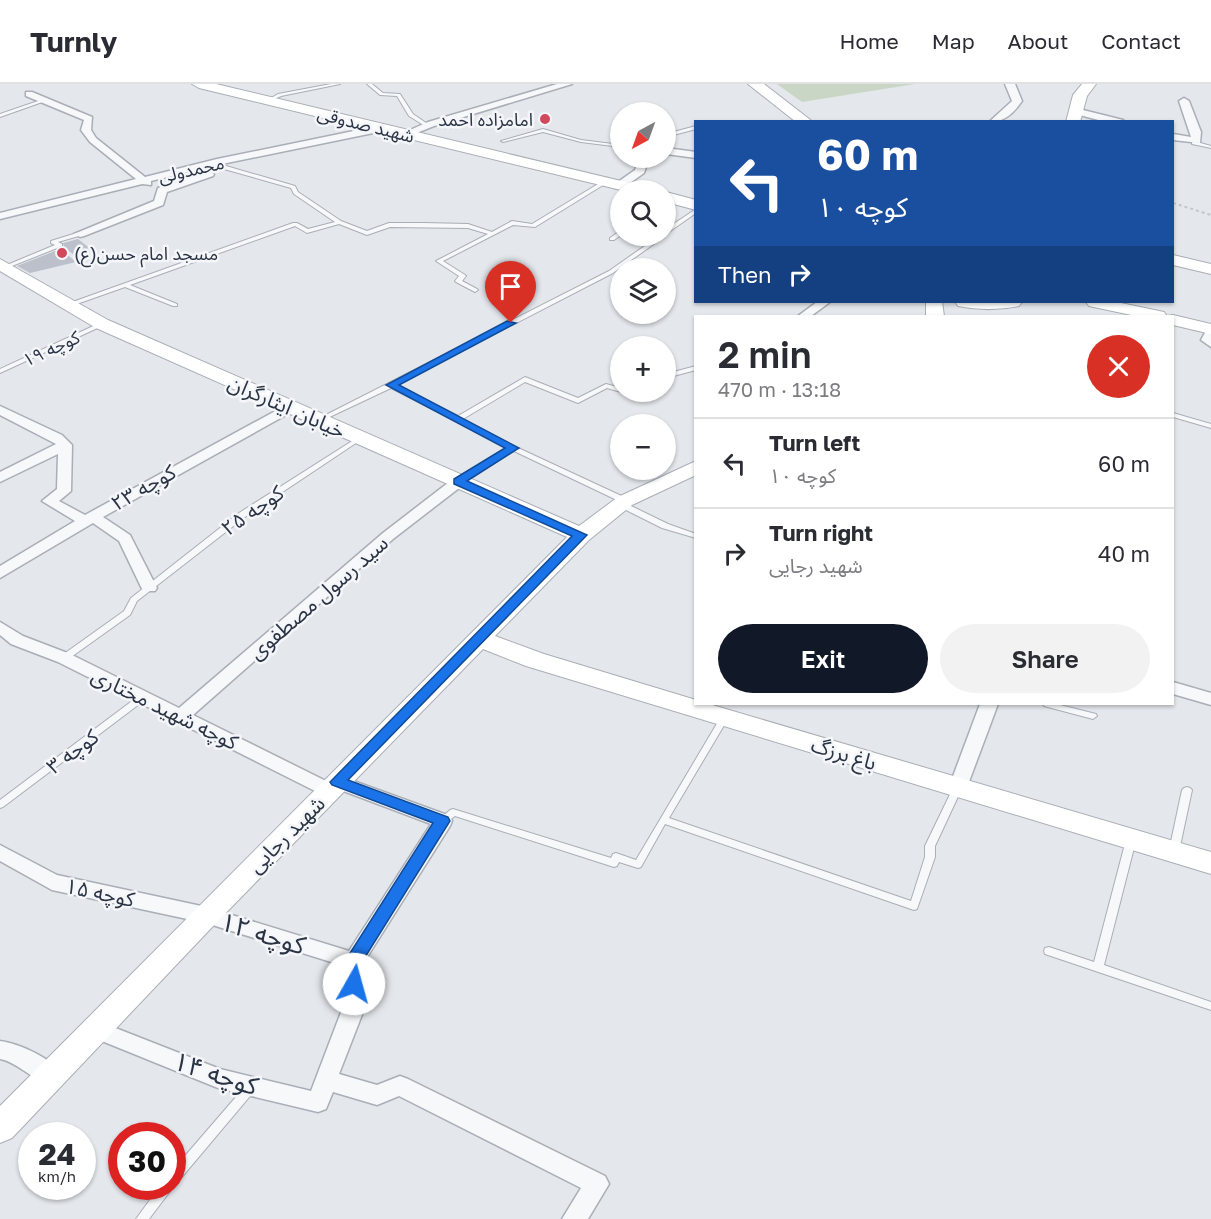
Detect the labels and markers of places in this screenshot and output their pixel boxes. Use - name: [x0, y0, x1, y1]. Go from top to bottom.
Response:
- place label: امامزاده احمد: [438, 108, 533, 131]
- marker: امامزاده احمد: [538, 112, 552, 126]
- place label: مسجد امام حسن(ع): [74, 242, 218, 268]
- marker: مسجد امام حسن(ع): [55, 246, 69, 260]
- pin: [485, 261, 536, 323]

